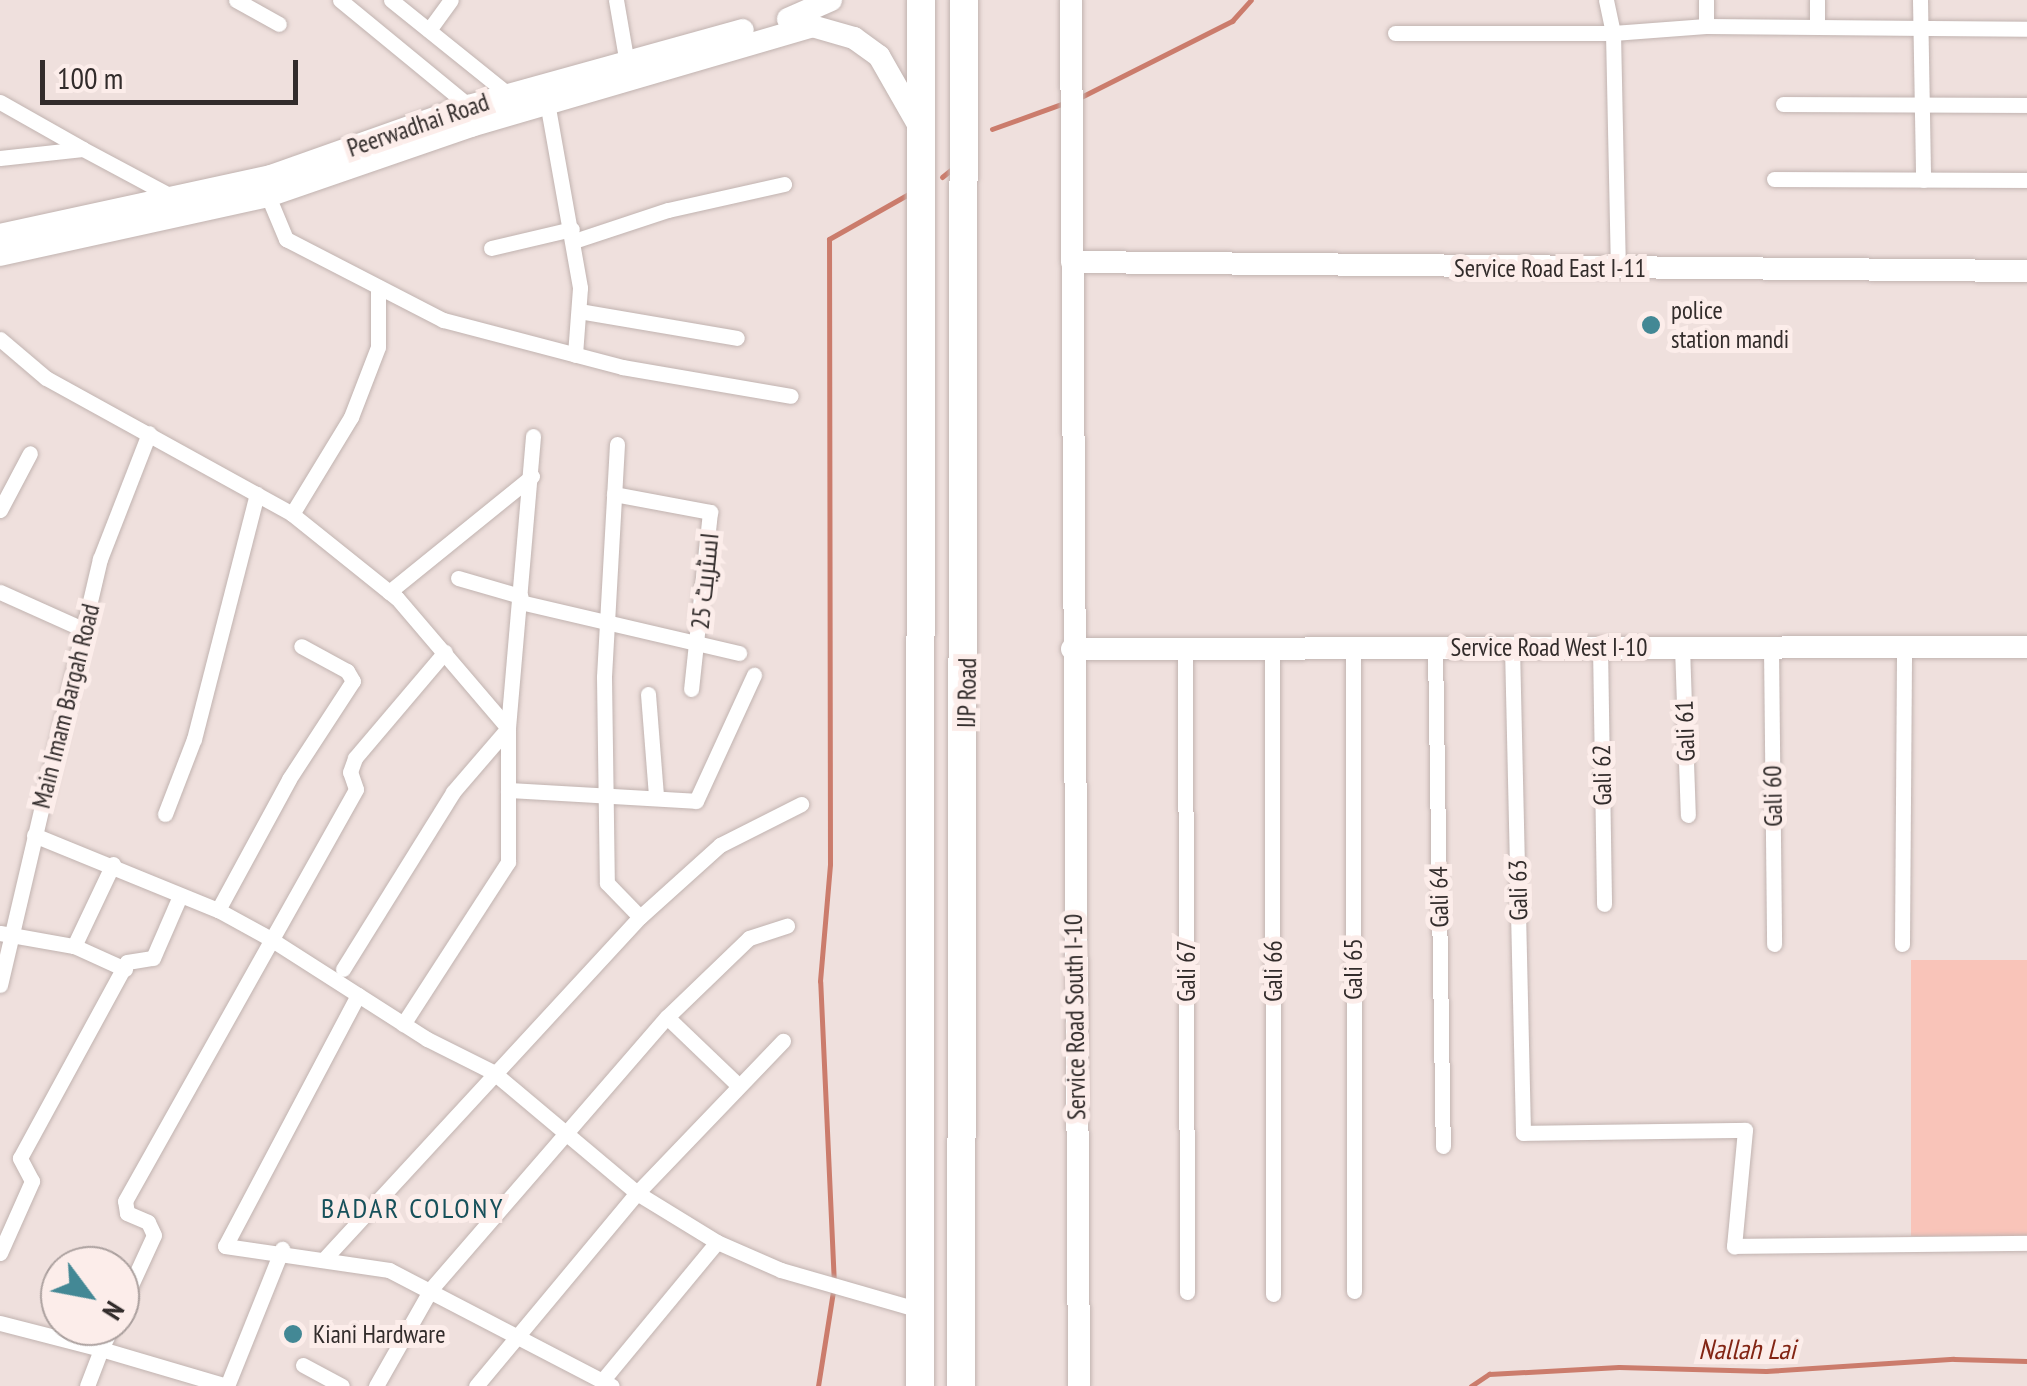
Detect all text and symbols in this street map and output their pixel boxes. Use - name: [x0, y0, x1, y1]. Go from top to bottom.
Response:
- scale bar: [45, 40, 302, 102]
- text: 100 m: [57, 58, 123, 97]
- street label: Peerwadhai Road: [343, 87, 493, 163]
- street label: Service Road East I-11: [1454, 253, 1646, 283]
- place label: police station mandi: [1671, 296, 1789, 355]
- marker: police station mandi: [1640, 314, 1662, 336]
- street label: اسٹریٹ 25: [685, 531, 725, 631]
- street label: Main Imam Bargah Road: [26, 601, 106, 811]
- street label: Service Road West I-10: [1450, 632, 1648, 662]
- street label: IJP Road: [951, 657, 983, 729]
- street label: Gali 61: [1669, 700, 1701, 762]
- street label: Gali 62: [1586, 744, 1618, 806]
- street label: Gali 60: [1757, 765, 1789, 827]
- street label: Gali 63: [1502, 859, 1534, 921]
- street label: Gali 64: [1423, 866, 1455, 928]
- street label: Service Road South I-10: [1058, 914, 1092, 1120]
- street label: Gali 65: [1338, 938, 1368, 1000]
- street label: Gali 67: [1171, 940, 1201, 1002]
- street label: Gali 66: [1258, 940, 1288, 1002]
- district label: BADAR COLONY: [321, 1191, 505, 1225]
- north arrow: [40, 1246, 140, 1346]
- text: N: [94, 1295, 134, 1327]
- place label: Kiani Hardware: [313, 1319, 445, 1349]
- marker: Kiani Hardware: [282, 1323, 304, 1345]
- water label: Nallah Lai: [1698, 1332, 1796, 1366]

